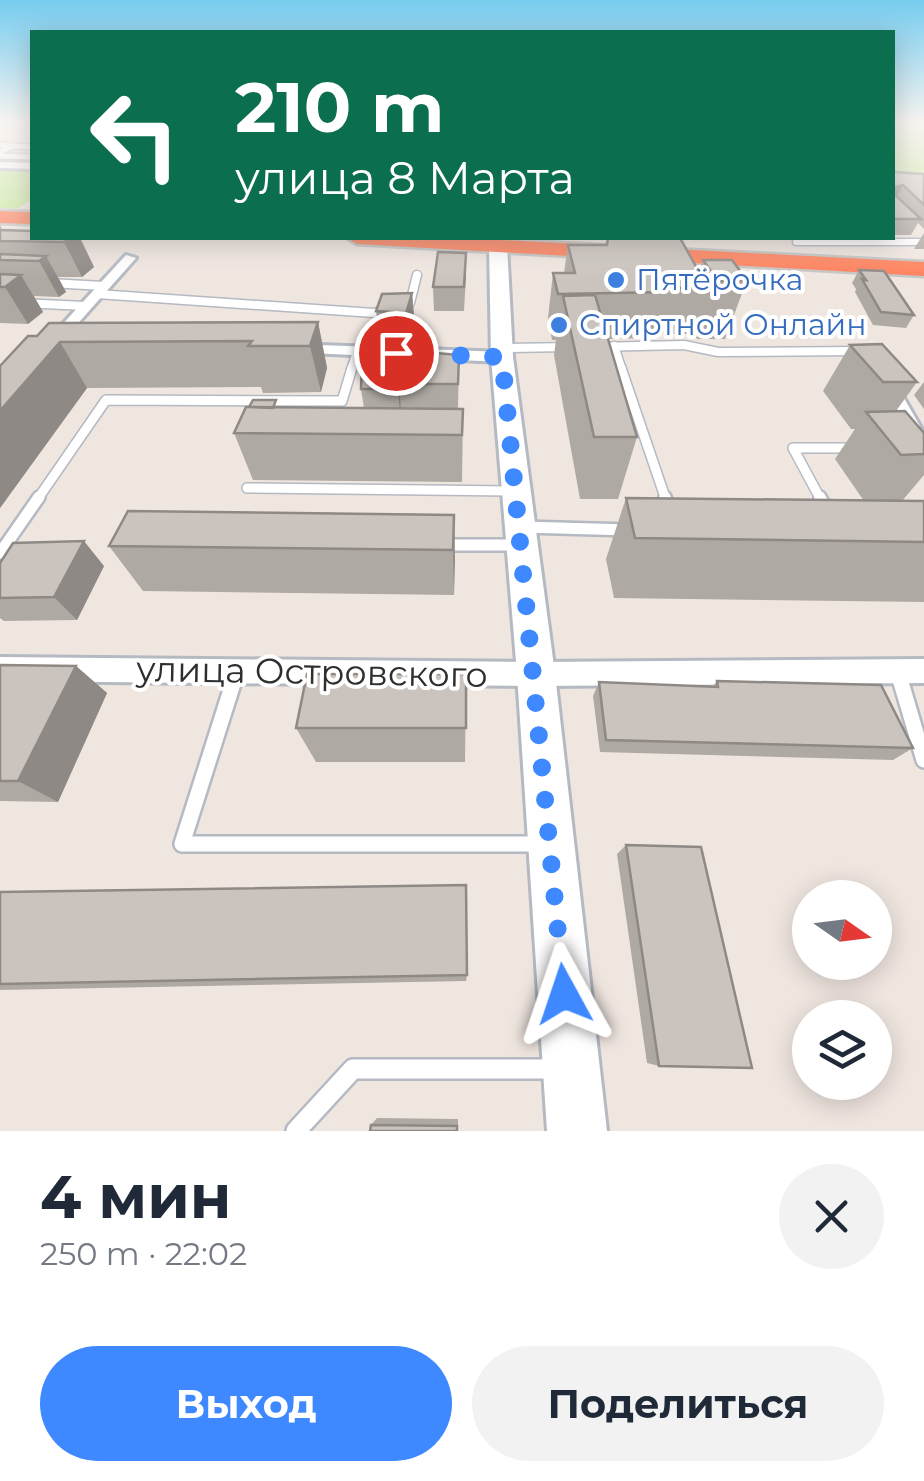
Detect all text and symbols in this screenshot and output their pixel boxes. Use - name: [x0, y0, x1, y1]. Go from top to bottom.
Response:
- text: 210 m: [235, 64, 445, 150]
- icon: left: [70, 70, 200, 200]
- text: улица 8 Марта: [235, 150, 575, 205]
- place label: Пятёрочка: [636, 261, 803, 298]
- marker: Пятёрочка: [605, 269, 627, 291]
- place label: Спиртной Онлайн: [579, 306, 866, 343]
- pin: [354, 311, 439, 396]
- marker: Спиртной Онлайн: [548, 314, 570, 336]
- icon: arrive: [369, 326, 424, 381]
- street label: улица Островского: [135, 647, 488, 696]
- north arrow: [792, 880, 892, 980]
- map controls: [792, 880, 892, 1100]
- position arrow: [512, 942, 616, 1046]
- button: layers: [792, 1000, 892, 1100]
- text: 4 мин: [40, 1160, 231, 1233]
- button: close: [779, 1164, 884, 1269]
- text: 250 m · 22:02: [40, 1234, 247, 1273]
- button: Выход: [40, 1346, 452, 1461]
- button: Поделиться: [472, 1346, 884, 1461]

